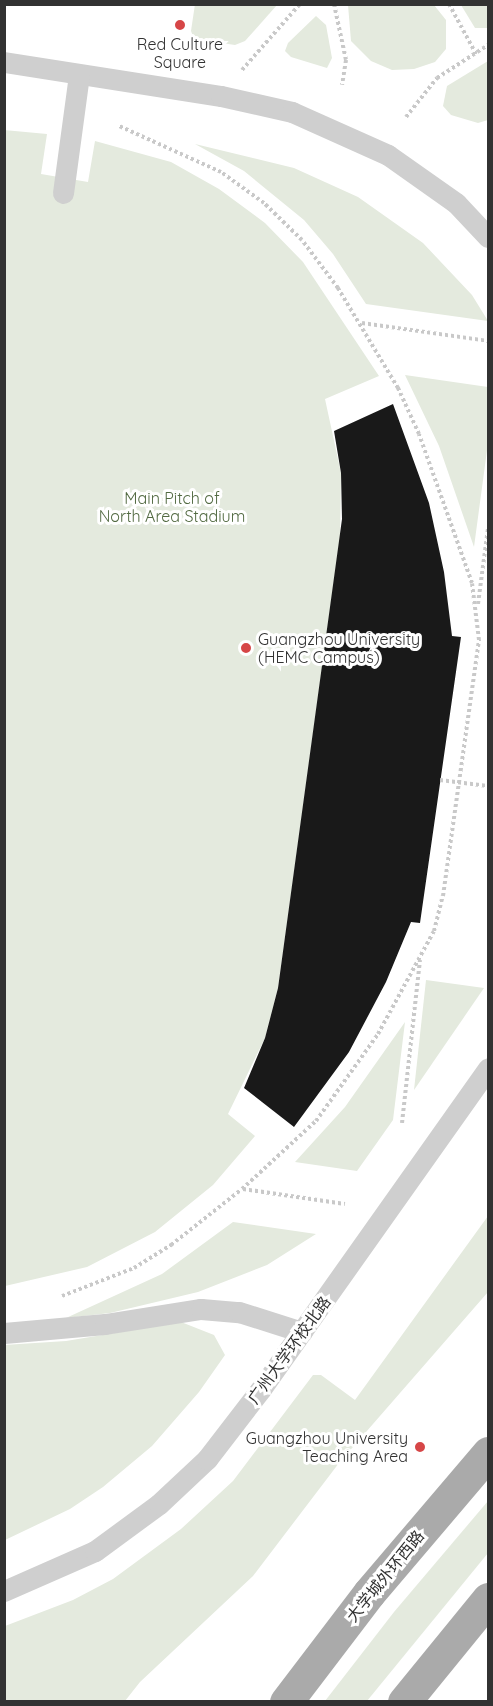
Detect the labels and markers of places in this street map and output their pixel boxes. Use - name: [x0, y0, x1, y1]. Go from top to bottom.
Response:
- marker: Red Culture Square: [173, 18, 187, 32]
- place label: Red Culture Square: [137, 34, 223, 72]
- place label: Guangzhou University (HEMC Campus): [258, 629, 420, 667]
- marker: Guangzhou University (HEMC Campus): [239, 641, 253, 655]
- place label: Guangzhou University Teaching Area: [246, 1428, 408, 1466]
- marker: Guangzhou University Teaching Area: [413, 1440, 427, 1454]

